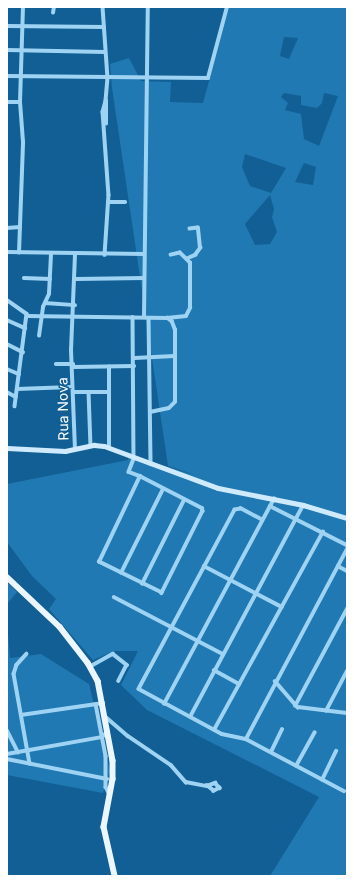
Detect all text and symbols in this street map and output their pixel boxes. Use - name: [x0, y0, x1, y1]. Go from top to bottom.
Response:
- street label: Rua Nova: [54, 377, 72, 441]

